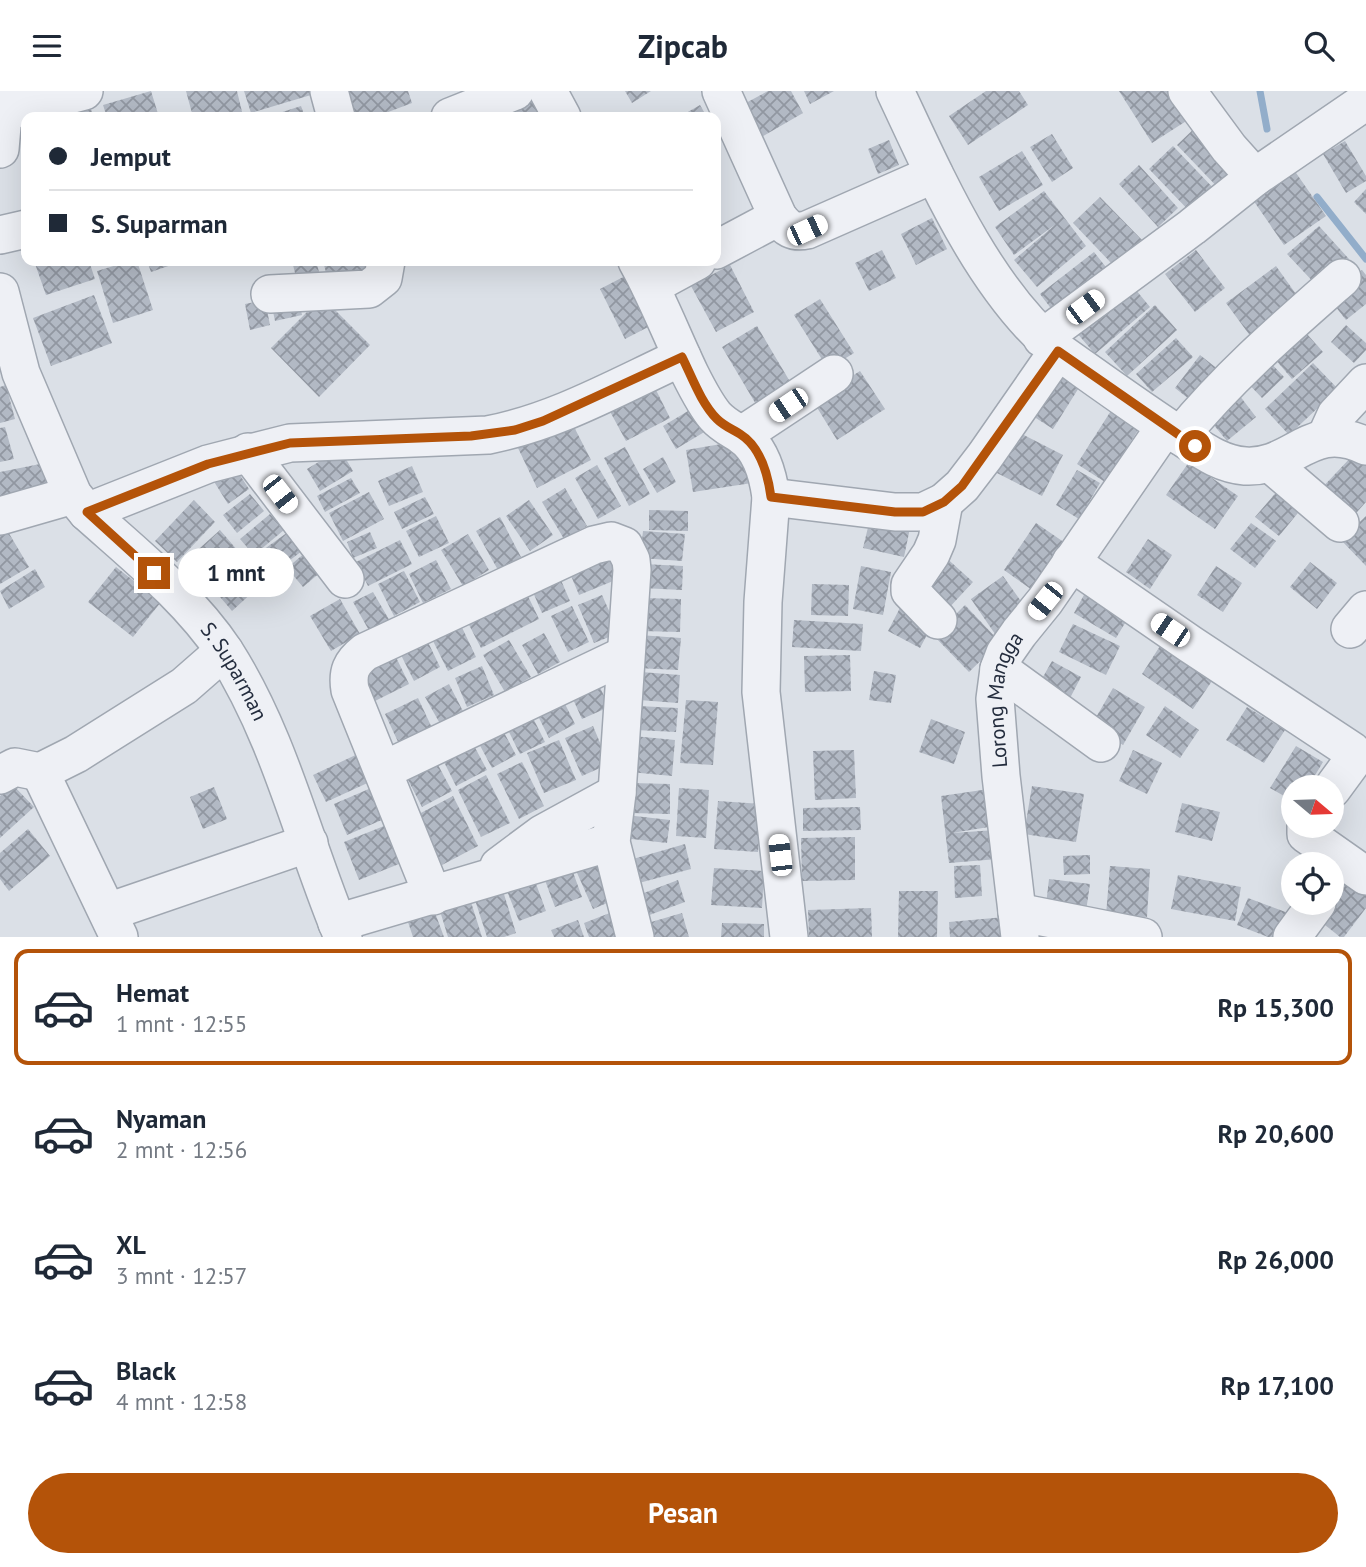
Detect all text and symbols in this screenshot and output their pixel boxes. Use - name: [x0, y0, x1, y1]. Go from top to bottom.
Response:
- text: Zipcab: [638, 25, 728, 67]
- icon: menu: [28, 27, 66, 65]
- icon: search: [1300, 27, 1338, 65]
- text: Jemput: [91, 140, 171, 173]
- text: S. Suparman: [91, 207, 228, 240]
- car: [784, 212, 831, 248]
- car: [1062, 286, 1109, 328]
- car: [765, 385, 812, 425]
- route start: [1179, 430, 1211, 462]
- car: [259, 471, 302, 517]
- callout: 1 mnt: [178, 549, 294, 597]
- route end: [138, 557, 170, 589]
- text: 1 mnt: [207, 558, 265, 587]
- car: [1024, 578, 1067, 624]
- car: [1147, 610, 1194, 650]
- street label: S. Suparman: [195, 616, 274, 725]
- street label: Lorong Mangga: [981, 626, 1029, 769]
- north arrow: [1281, 775, 1344, 838]
- map controls: [1281, 775, 1344, 915]
- car: [768, 833, 793, 877]
- button: locate: [1281, 852, 1344, 915]
- icon: car: [32, 976, 95, 1039]
- text: Hemat: [116, 976, 189, 1009]
- text: Rp 15,300: [1217, 991, 1334, 1024]
- text: 1 mnt · 12:55: [116, 1009, 247, 1038]
- icon: car: [32, 1102, 95, 1165]
- text: Nyaman: [116, 1102, 206, 1135]
- text: Rp 20,600: [1217, 1117, 1334, 1150]
- text: 2 mnt · 12:56: [116, 1135, 247, 1164]
- icon: car: [32, 1228, 95, 1291]
- text: XL: [116, 1228, 146, 1261]
- text: Rp 26,000: [1217, 1243, 1334, 1276]
- text: 3 mnt · 12:57: [116, 1261, 247, 1290]
- icon: car: [32, 1354, 95, 1417]
- text: Black: [116, 1354, 176, 1387]
- text: Rp 17,100: [1221, 1369, 1334, 1402]
- text: 4 mnt · 12:58: [116, 1387, 247, 1416]
- button: Pesan: [28, 1473, 1338, 1553]

